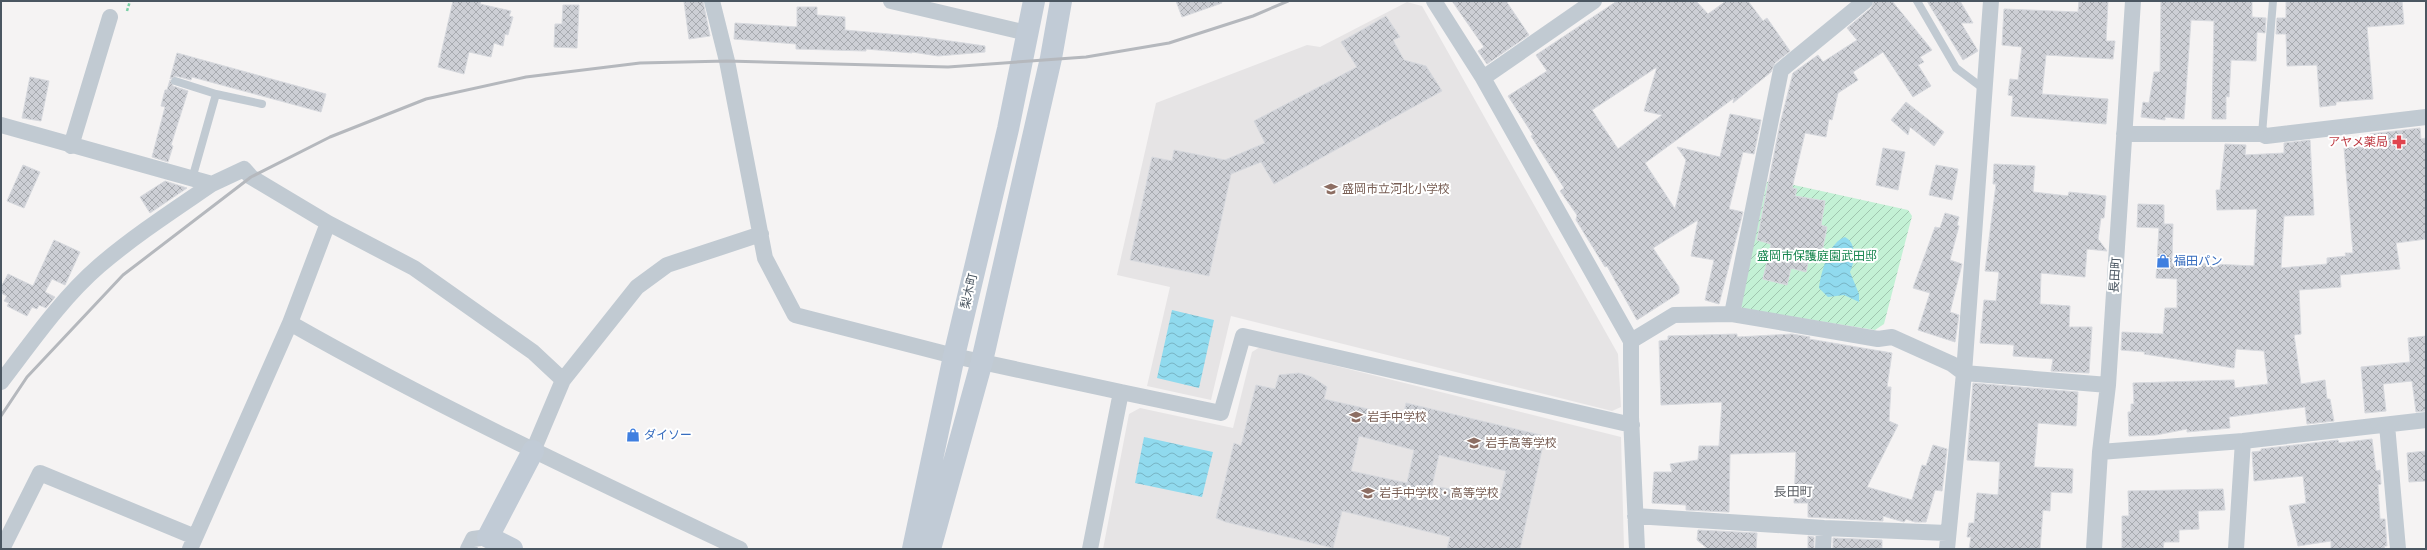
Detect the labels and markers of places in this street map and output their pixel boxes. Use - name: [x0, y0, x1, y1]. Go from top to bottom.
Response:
- pharmacy icon: アヤメ薬局: [2391, 134, 2407, 150]
- place label: アヤメ薬局: [2328, 135, 2388, 149]
- school or university icon: 盛岡市立河北小学校: [1323, 181, 1339, 197]
- place label: 盛岡市立河北小学校: [1342, 182, 1450, 196]
- shop icon: 福田パン: [2155, 253, 2171, 269]
- place label: 福田パン: [2174, 254, 2223, 268]
- school or university icon: 岩手中学校: [1348, 409, 1364, 425]
- place label: 岩手中学校: [1367, 410, 1427, 424]
- shop icon: ダイソー: [625, 427, 641, 443]
- place label: ダイソー: [644, 428, 692, 442]
- school or university icon: 岩手高等学校: [1466, 435, 1482, 451]
- place label: 岩手高等学校: [1485, 436, 1557, 450]
- school or university icon: 岩手中学校・高等学校: [1360, 485, 1376, 501]
- place label: 岩手中学校・高等学校: [1379, 486, 1499, 500]

